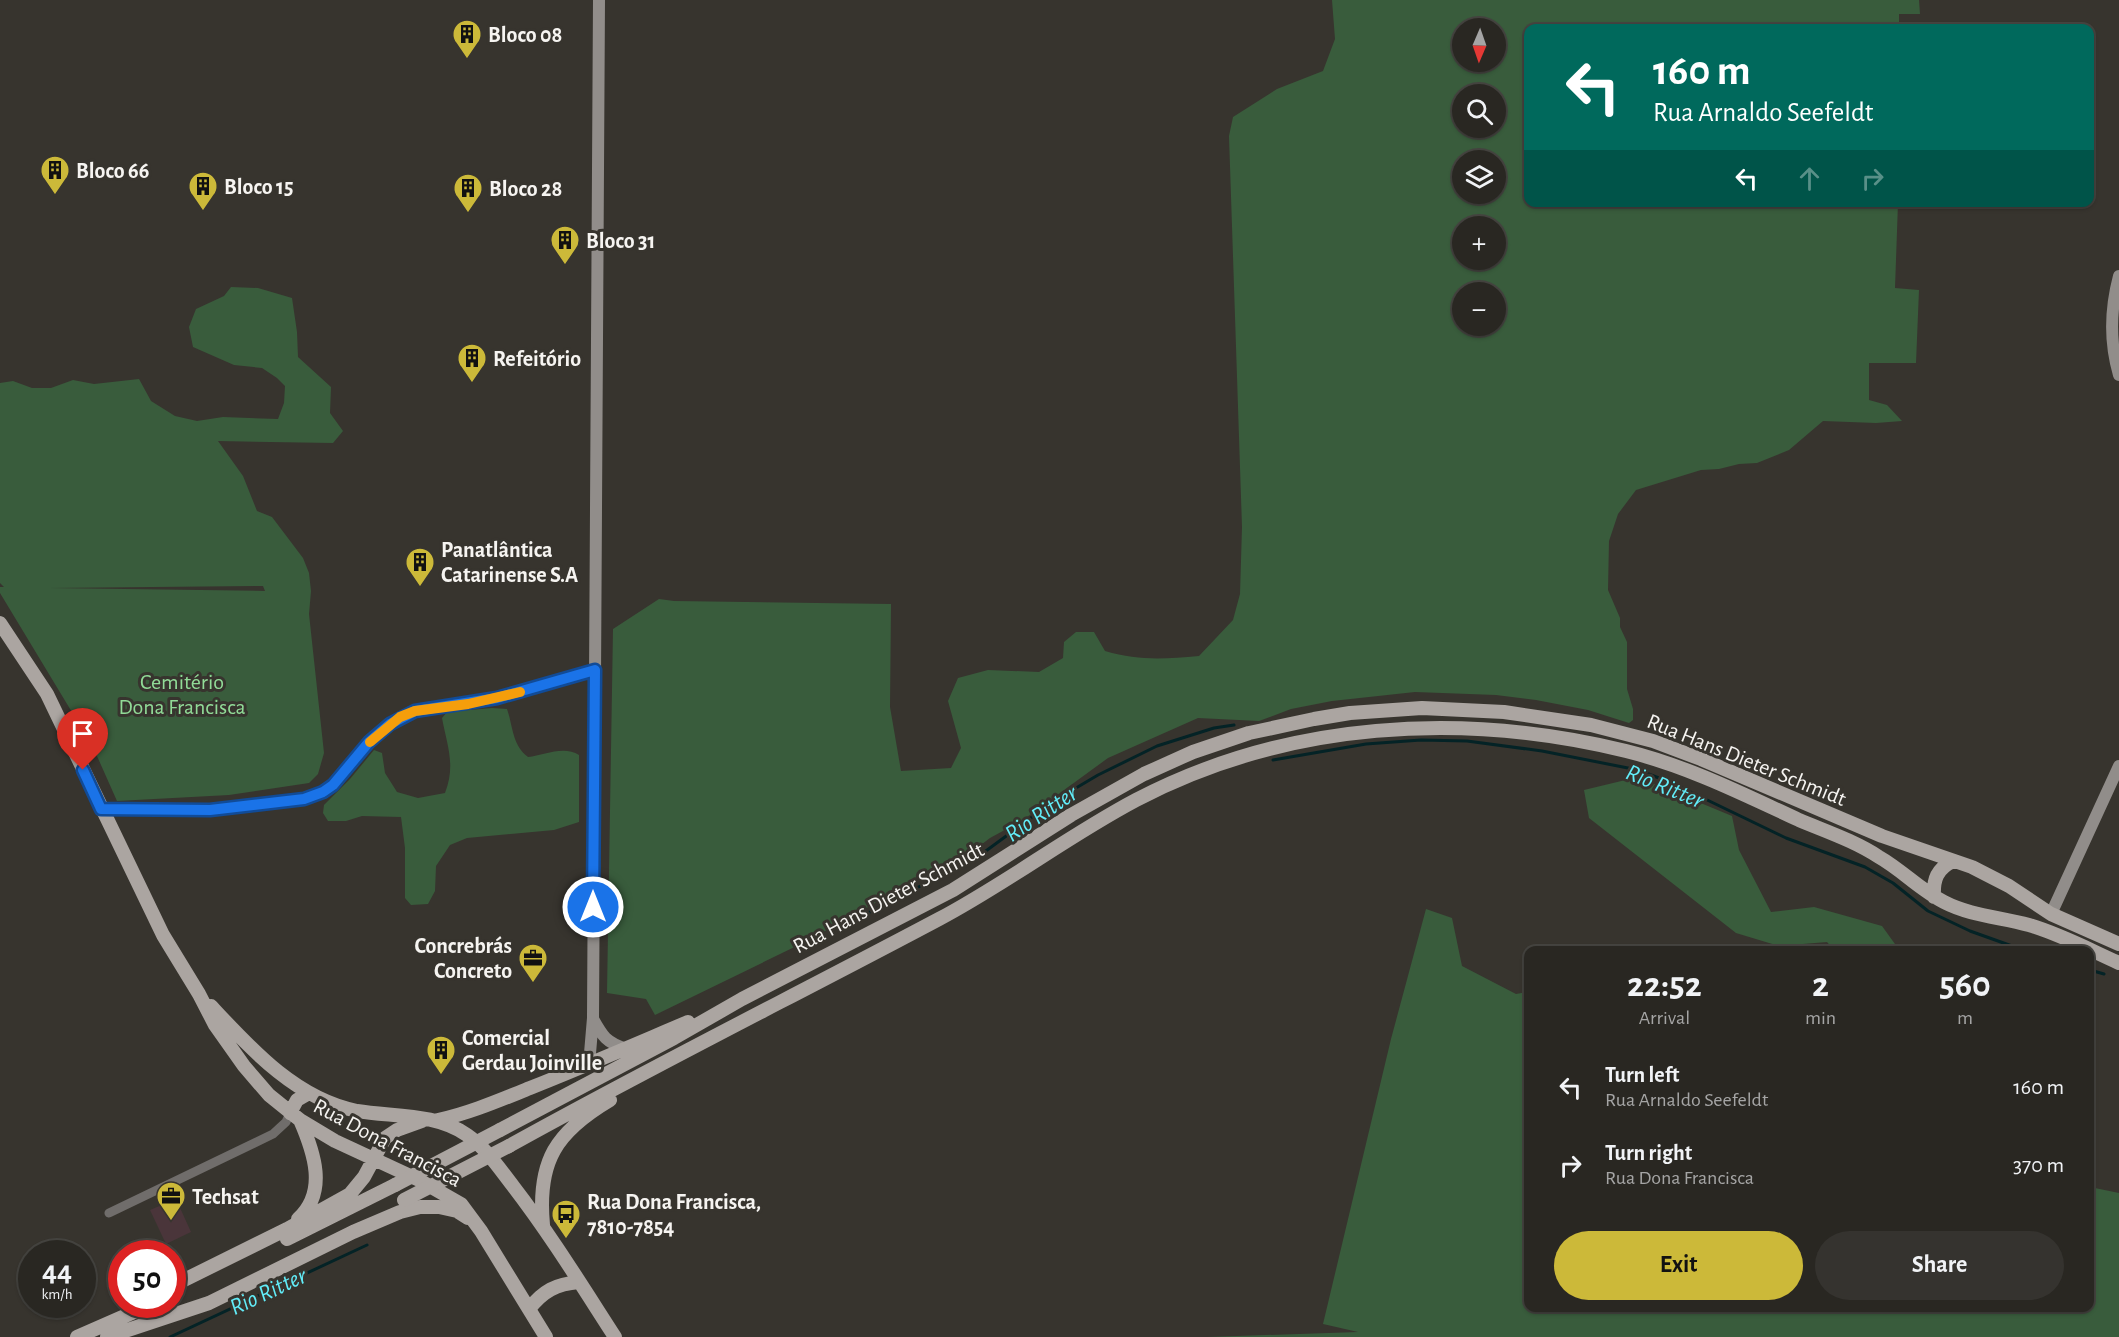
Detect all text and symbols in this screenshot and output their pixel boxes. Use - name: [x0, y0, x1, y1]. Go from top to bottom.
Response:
- building icon: Bloco 08: [451, 18, 483, 60]
- north arrow: [1452, 18, 1506, 72]
- map controls: [1452, 18, 1506, 336]
- place label: Bloco 08: [488, 24, 562, 46]
- icon: left: [1554, 48, 1632, 126]
- text: 160 m: [1653, 50, 1751, 92]
- button: search: [1452, 84, 1506, 138]
- text: Rua Arnaldo Seefeldt: [1653, 99, 1873, 126]
- button: layers: [1452, 150, 1506, 204]
- building icon: Bloco 66: [39, 154, 71, 196]
- place label: Bloco 66: [76, 160, 149, 182]
- icon: left: [1730, 162, 1763, 195]
- icon: ahead: [1793, 162, 1826, 195]
- icon: right: [1856, 162, 1889, 195]
- building icon: Bloco 15: [187, 170, 219, 212]
- building icon: Bloco 28: [452, 172, 484, 214]
- place label: Bloco 15: [224, 176, 293, 198]
- place label: Bloco 28: [489, 178, 562, 200]
- button: +: [1452, 216, 1506, 270]
- building icon: Bloco 31: [549, 224, 581, 266]
- place label: Bloco 31: [586, 230, 655, 252]
- button: −: [1452, 282, 1506, 336]
- building icon: Refeitório: [456, 342, 488, 384]
- place label: Refeitório: [493, 348, 581, 370]
- place label: Panatlântica Catarinense S.A: [441, 539, 578, 586]
- building icon: Panatlântica Catarinense S.A: [404, 546, 436, 588]
- park label: Cemitério Dona Francisca: [118, 671, 246, 718]
- pin: [57, 708, 108, 770]
- street label: Rua Hans Dieter Schmidt: [1644, 710, 1849, 810]
- icon: arrive: [66, 717, 99, 750]
- water label: Rio Ritter: [1622, 760, 1708, 814]
- water label: Rio Ritter: [1001, 780, 1083, 847]
- street label: Rua Hans Dieter Schmidt: [789, 838, 988, 958]
- position arrow: [561, 875, 625, 939]
- place label: Concrebrás Concreto: [414, 935, 512, 982]
- office icon: Concrebrás Concreto: [517, 942, 549, 984]
- text: 22:52: [1627, 967, 1702, 1003]
- text: 2: [1812, 967, 1829, 1003]
- text: 560: [1939, 967, 1991, 1003]
- text: Arrival: [1639, 1008, 1690, 1028]
- text: min: [1805, 1008, 1836, 1028]
- text: m: [1957, 1008, 1973, 1028]
- place label: Comercial Gerdau Joinville: [462, 1027, 602, 1074]
- building icon: Comercial Gerdau Joinville: [425, 1034, 457, 1076]
- text: Turn left: [1605, 1064, 1679, 1086]
- icon: left: [1554, 1071, 1587, 1104]
- text: 160 m: [2013, 1076, 2064, 1098]
- text: Rua Arnaldo Seefeldt: [1605, 1090, 1768, 1110]
- street label: Rua Dona Francisca: [310, 1095, 465, 1191]
- text: Turn right: [1605, 1142, 1692, 1164]
- icon: right: [1554, 1149, 1587, 1182]
- text: 370 m: [2013, 1154, 2064, 1176]
- text: Rua Dona Francisca: [1605, 1168, 1754, 1188]
- office icon: Techsat: [155, 1180, 187, 1222]
- place label: Techsat: [192, 1186, 259, 1208]
- place label: Rua Dona Francisca, 7810-7854: [587, 1191, 761, 1238]
- bus stop icon: Rua Dona Francisca, 7810-7854: [550, 1198, 582, 1240]
- button: Exit: [1554, 1231, 1803, 1300]
- button: Share: [1815, 1231, 2064, 1300]
- speed limit sign: 50: [108, 1240, 186, 1318]
- text: 44: [42, 1257, 72, 1287]
- water label: Rio Ritter: [226, 1263, 312, 1320]
- text: km/h: [42, 1287, 72, 1302]

